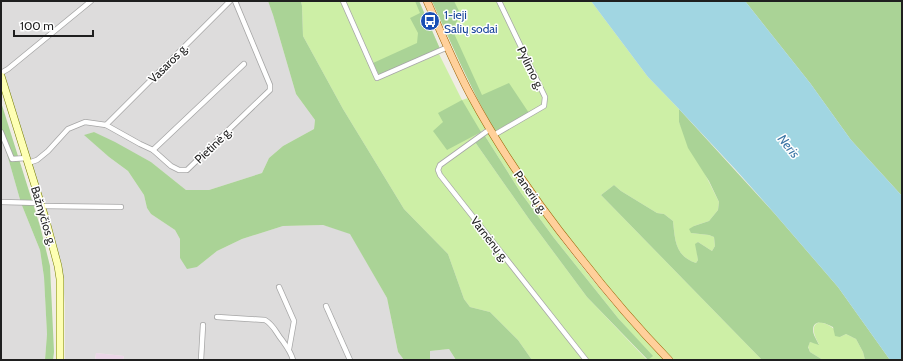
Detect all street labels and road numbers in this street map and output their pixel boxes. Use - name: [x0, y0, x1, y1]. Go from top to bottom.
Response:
- street label: Vasaros g.: [145, 40, 191, 86]
- street label: Pylimo g.: [514, 44, 548, 92]
- street label: Pietinė g.: [191, 124, 235, 166]
- street label: Panerių g.: [511, 168, 551, 216]
- street label: Bažnyčios g.: [28, 184, 60, 248]
- street label: Varnėnų g.: [468, 213, 512, 265]

